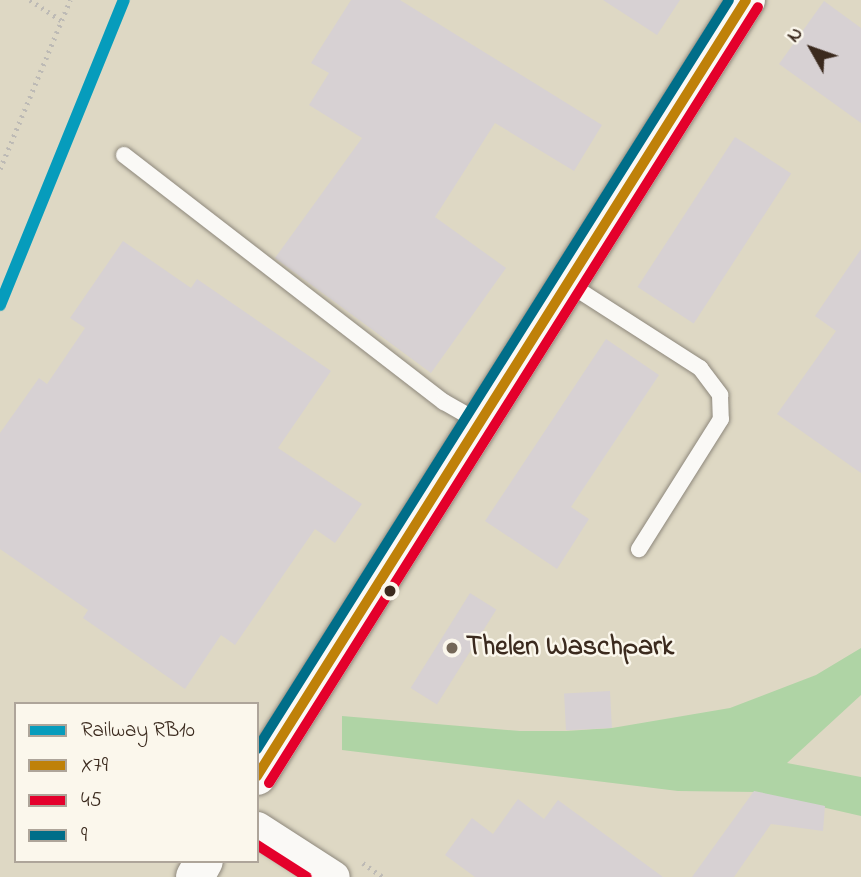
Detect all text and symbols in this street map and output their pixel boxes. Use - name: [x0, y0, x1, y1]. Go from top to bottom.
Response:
- north arrow: [777, 14, 847, 84]
- text: N: [781, 22, 810, 49]
- unlabelled marker: [383, 584, 397, 598]
- place label: Thelen Waschpark: [466, 631, 674, 665]
- marker: Thelen Waschpark: [444, 640, 460, 656]
- legend: [14, 702, 259, 863]
- text: Railway RB10: [81, 716, 195, 746]
- text: X79: [81, 751, 108, 781]
- text: 45: [81, 786, 102, 816]
- text: 9: [81, 821, 87, 851]

